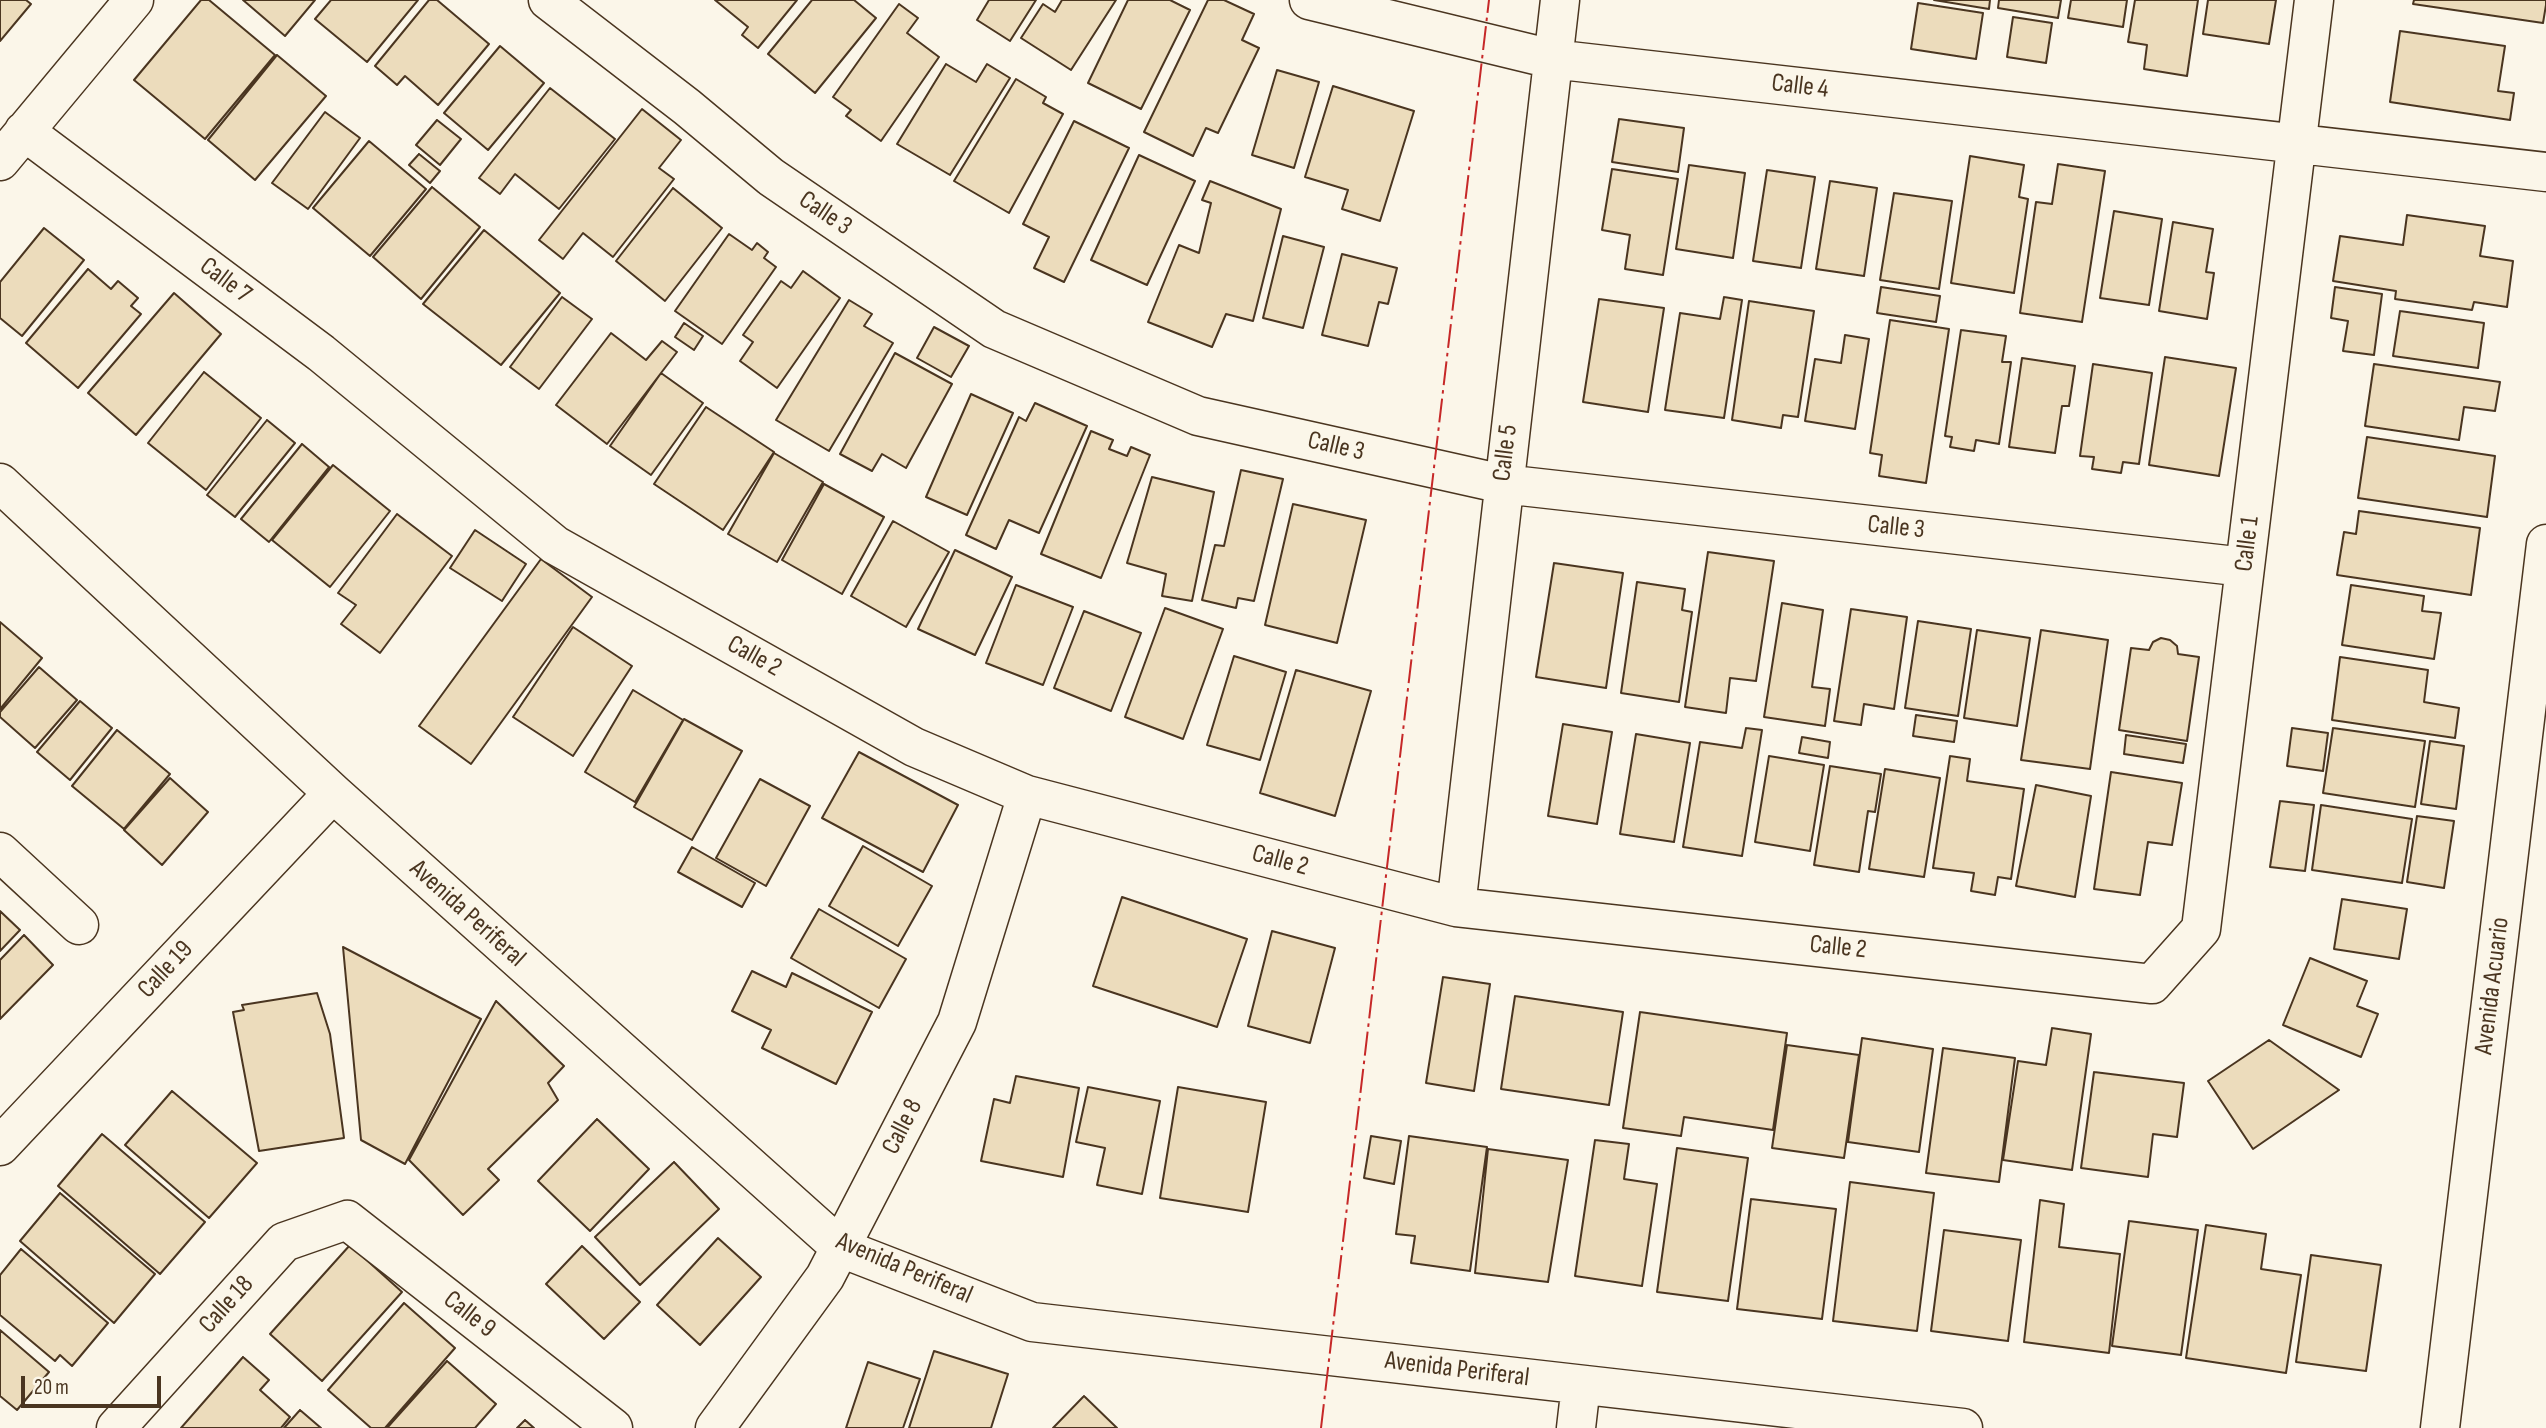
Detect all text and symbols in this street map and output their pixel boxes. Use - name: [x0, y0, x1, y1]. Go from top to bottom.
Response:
- street label: Calle 4: [1770, 68, 1830, 106]
- street label: Calle 3: [793, 185, 857, 243]
- street label: Calle 7: [193, 251, 257, 311]
- street label: Calle 5: [1487, 423, 1525, 483]
- street label: Calle 3: [1305, 425, 1367, 469]
- street label: Calle 3: [1866, 509, 1926, 547]
- street label: Calle 1: [2229, 515, 2267, 573]
- street label: Calle 2: [721, 630, 787, 684]
- street label: Calle 2: [1248, 839, 1312, 883]
- street label: Avenida Periferal: [403, 854, 531, 974]
- street label: Avenida Acuario: [2469, 916, 2517, 1056]
- street label: Calle 2: [1808, 929, 1868, 967]
- street label: Calle 19: [132, 935, 200, 1005]
- street label: Calle 8: [876, 1094, 930, 1160]
- street label: Avenida Periferal: [831, 1226, 977, 1312]
- street label: Calle 18: [193, 1270, 261, 1340]
- street label: Calle 9: [437, 1285, 501, 1345]
- street label: Avenida Periferal: [1383, 1346, 1531, 1394]
- scale bar: [24, 1362, 164, 1406]
- text: 20 m: [34, 1375, 69, 1400]

